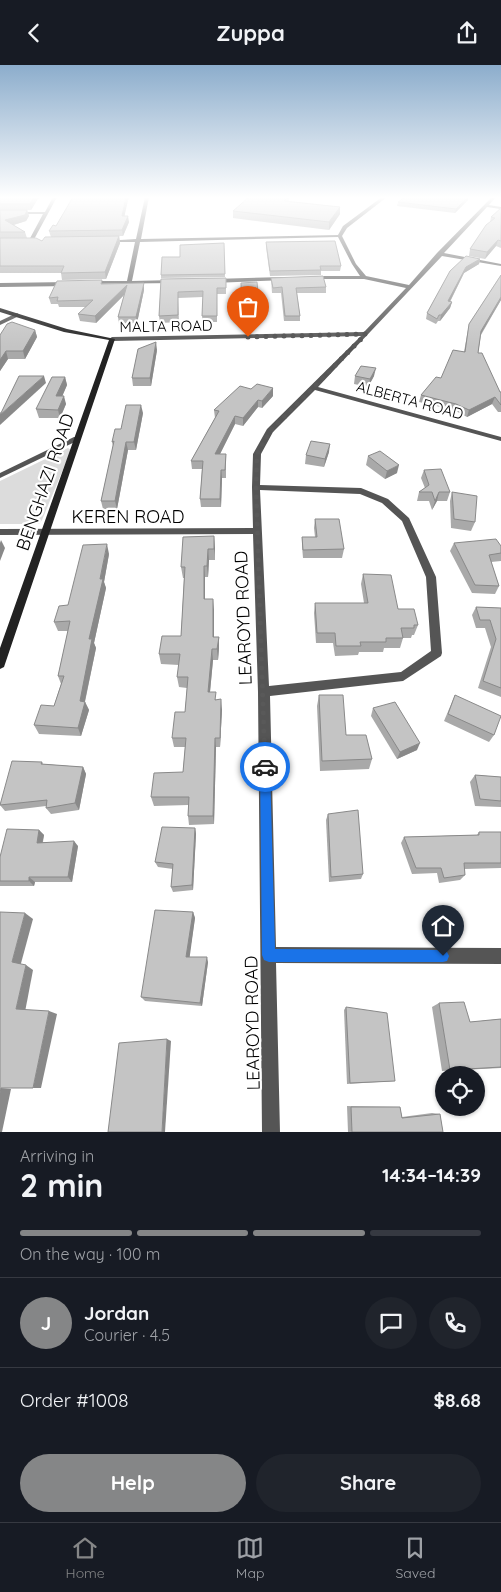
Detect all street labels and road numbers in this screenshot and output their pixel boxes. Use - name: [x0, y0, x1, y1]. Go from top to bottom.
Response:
- street label: MALTA ROAD: [119, 316, 213, 336]
- street label: ALBERTA ROAD: [355, 377, 466, 423]
- street label: BENGHAZI ROAD: [11, 410, 79, 554]
- street label: KEREN ROAD: [72, 505, 184, 528]
- street label: LEAROYD ROAD: [229, 550, 257, 686]
- street label: LEAROYD ROAD: [239, 955, 265, 1091]

